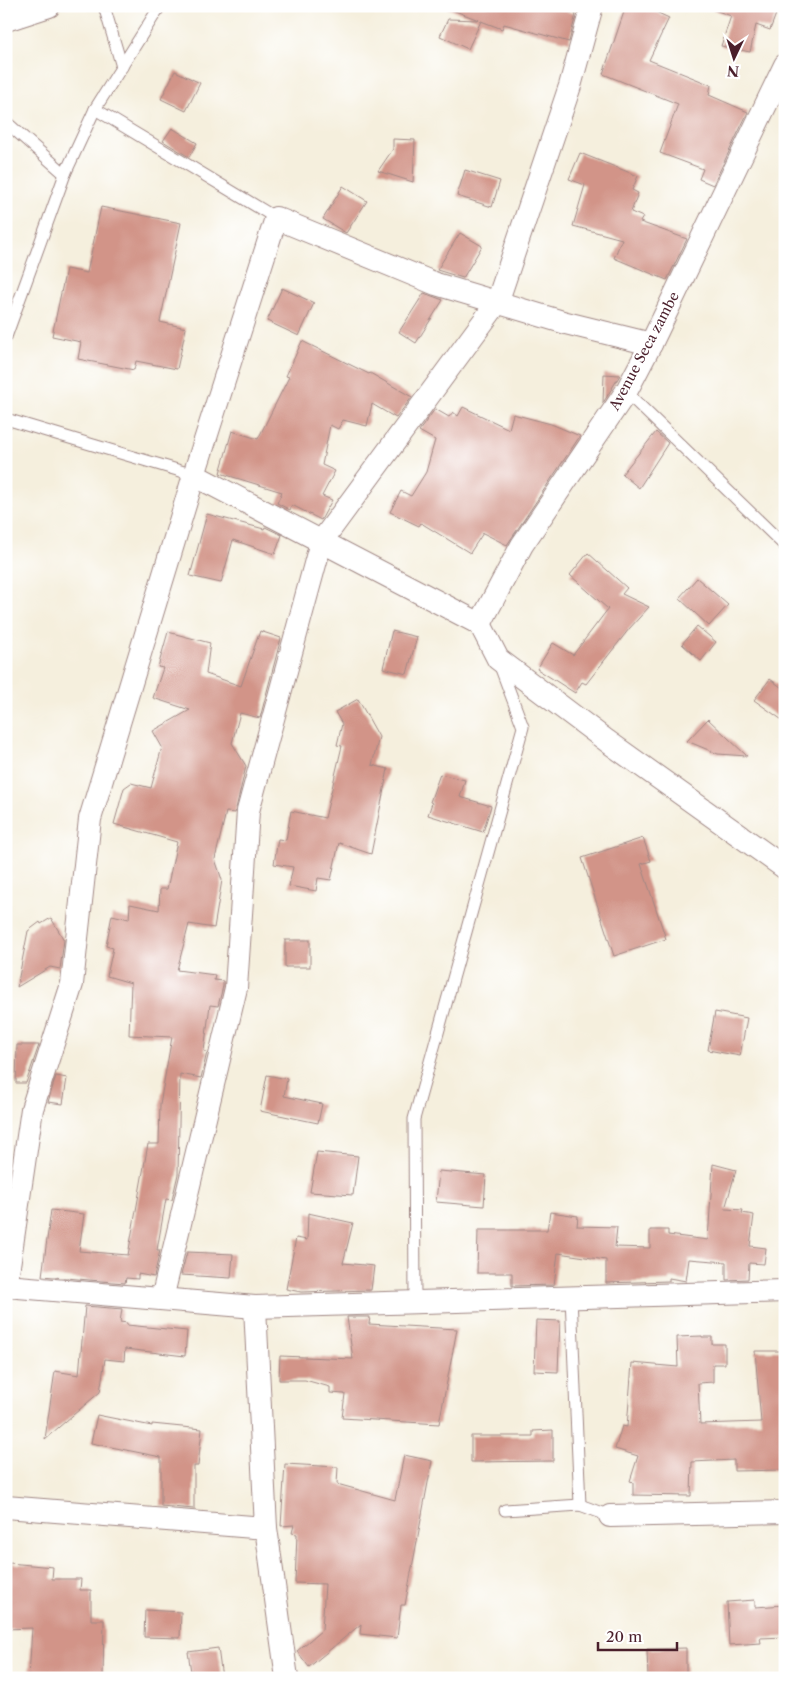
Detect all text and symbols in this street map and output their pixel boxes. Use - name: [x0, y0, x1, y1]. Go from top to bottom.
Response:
- north arrow: [708, 32, 758, 82]
- text: N: [726, 62, 740, 80]
- street label: Avenue Seca zambe: [605, 288, 683, 414]
- scale bar: [598, 1619, 677, 1651]
- text: 20 m: [606, 1627, 642, 1646]

